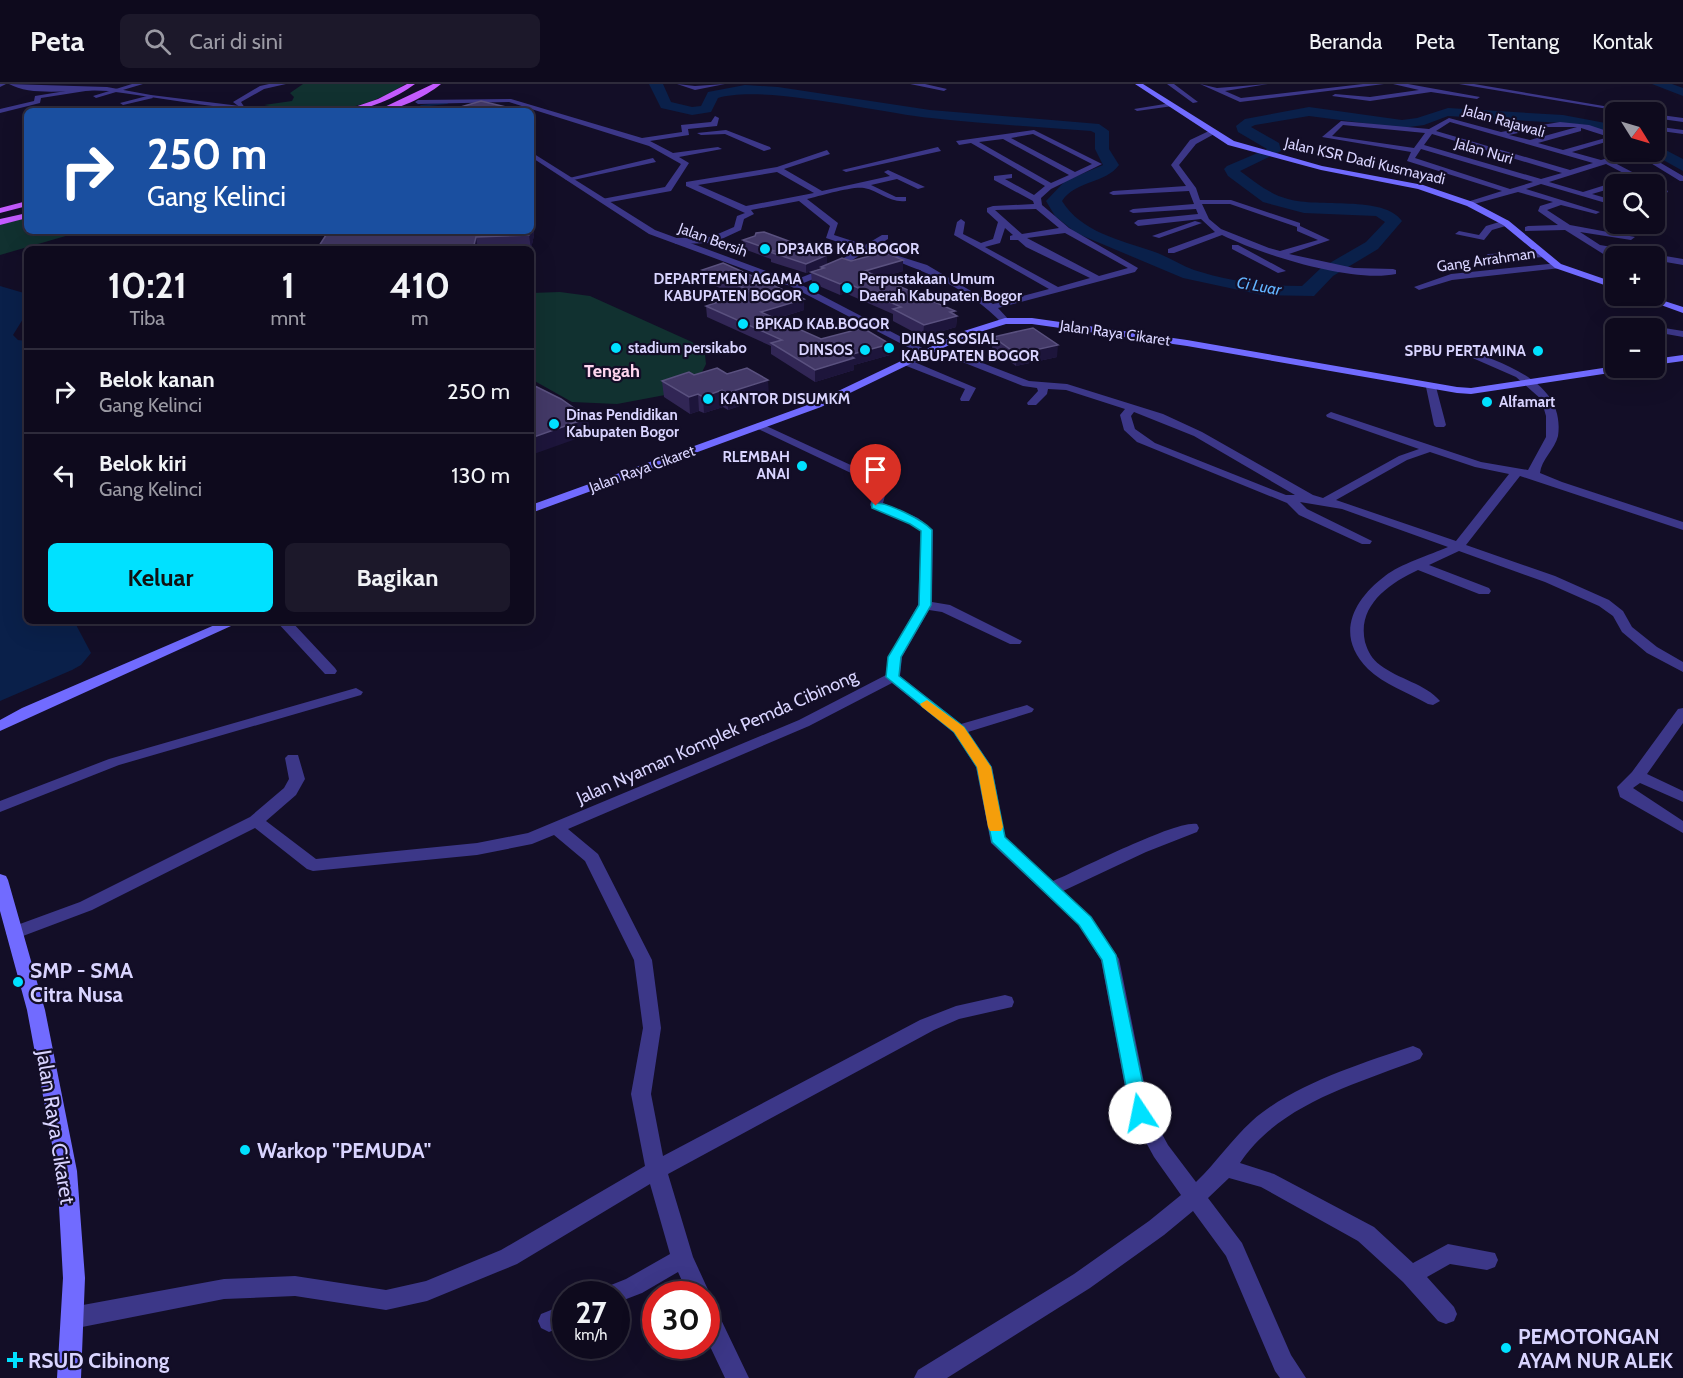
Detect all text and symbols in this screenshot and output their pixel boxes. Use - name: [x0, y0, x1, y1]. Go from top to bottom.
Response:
- search box: [120, 14, 540, 68]
- text: Peta: [30, 24, 84, 58]
- icon: search: [141, 25, 174, 58]
- text: Cari di sini: [189, 28, 283, 55]
- text: Beranda: [1309, 29, 1382, 54]
- text: Peta: [1415, 29, 1455, 54]
- text: Tentang: [1488, 29, 1559, 54]
- text: Kontak: [1592, 29, 1653, 54]
- street label: Jalan Rajawali: [1460, 100, 1547, 141]
- north arrow: [1605, 102, 1665, 162]
- map controls: [1605, 102, 1665, 378]
- text: 250 m: [147, 128, 267, 180]
- icon: right: [48, 132, 126, 210]
- street label: Jalan KSR Dadi Kusmayadi: [1282, 134, 1447, 188]
- street label: Jalan Nuri: [1452, 134, 1515, 168]
- button: search: [1605, 174, 1665, 234]
- text: Gang Kelinci: [147, 180, 286, 213]
- street label: Jalan Bersih: [675, 219, 750, 261]
- place label: DP3AKB KAB.BOGOR: [777, 240, 920, 258]
- marker: DP3AKB KAB.BOGOR: [758, 242, 772, 256]
- street label: Gang Arrahman: [1436, 244, 1536, 276]
- button: +: [1605, 246, 1665, 306]
- text: 10:21: [108, 263, 187, 307]
- text: 1: [281, 263, 295, 307]
- text: 410: [390, 263, 450, 307]
- place label: DEPARTEMEN AGAMA KABUPATEN BOGOR: [654, 270, 803, 305]
- place label: Perpustakaan Umum Daerah Kabupaten Bogor: [859, 270, 1022, 305]
- water label: Ci Luar: [1235, 273, 1284, 299]
- marker: DEPARTEMEN AGAMA KABUPATEN BOGOR: [807, 281, 821, 295]
- marker: Perpustakaan Umum Daerah Kabupaten Bogor: [840, 281, 854, 295]
- text: Tiba: [130, 306, 165, 330]
- text: mnt: [270, 306, 306, 330]
- text: m: [411, 306, 429, 330]
- place label: BPKAD KAB.BOGOR: [755, 315, 890, 333]
- street label: Jalan Raya Cikaret: [1058, 316, 1171, 350]
- marker: BPKAD KAB.BOGOR: [736, 317, 750, 331]
- button: −: [1605, 318, 1665, 378]
- place label: DINAS SOSIAL KABUPATEN BOGOR: [901, 330, 1040, 365]
- place label: stadium persikabo: [628, 339, 747, 357]
- marker: stadium persikabo: [609, 341, 623, 355]
- place label: DINSOS: [799, 341, 853, 359]
- marker: DINAS SOSIAL KABUPATEN BOGOR: [882, 341, 896, 355]
- place label: SPBU PERTAMINA: [1405, 342, 1527, 360]
- marker: DINSOS: [858, 343, 872, 357]
- marker: SPBU PERTAMINA: [1531, 344, 1545, 358]
- district label: Tengah: [584, 360, 640, 382]
- text: Belok kanan: [99, 366, 215, 393]
- icon: right: [48, 375, 81, 408]
- text: 250 m: [447, 378, 510, 405]
- place label: KANTOR DISUMKM: [720, 390, 850, 408]
- marker: KANTOR DISUMKM: [701, 392, 715, 406]
- text: Gang Kelinci: [99, 393, 202, 417]
- place label: Alfamart: [1499, 393, 1555, 411]
- marker: Alfamart: [1480, 395, 1494, 409]
- place label: Dinas Pendidikan Kabupaten Bogor: [566, 406, 679, 441]
- marker: Dinas Pendidikan Kabupaten Bogor: [547, 417, 561, 431]
- street label: Jalan Raya Cikaret: [586, 442, 697, 497]
- pin: [850, 444, 901, 506]
- place label: RLEMBAH ANAI: [722, 448, 790, 483]
- text: Belok kiri: [99, 450, 186, 477]
- icon: arrive: [859, 453, 892, 486]
- icon: left: [48, 459, 81, 492]
- marker: RLEMBAH ANAI: [795, 459, 809, 473]
- text: 130 m: [451, 462, 510, 489]
- text: Gang Kelinci: [99, 477, 202, 501]
- button: Keluar: [48, 543, 273, 612]
- button: Bagikan: [285, 543, 510, 612]
- street label: Jalan Nyaman Komplek Pemda Cibinong: [572, 664, 862, 810]
- place label: SMP - SMA Citra Nusa: [30, 958, 134, 1007]
- marker: SMP - SMA Citra Nusa: [11, 975, 25, 989]
- street label: Jalan Raya Cikaret: [31, 1047, 81, 1206]
- position arrow: [1108, 1081, 1172, 1145]
- place label: Warkop "PEMUDA": [257, 1138, 431, 1163]
- marker: Warkop "PEMUDA": [238, 1143, 252, 1157]
- speed limit sign: 30: [642, 1281, 720, 1359]
- text: 27: [575, 1294, 607, 1331]
- place label: PEMOTONGAN AYAM NUR ALEK: [1518, 1324, 1674, 1373]
- text: km/h: [575, 1326, 607, 1344]
- marker: PEMOTONGAN AYAM NUR ALEK: [1499, 1341, 1513, 1355]
- place label: RSUD Cibinong: [28, 1348, 170, 1373]
- marker: RSUD Cibinong: [6, 1351, 24, 1369]

